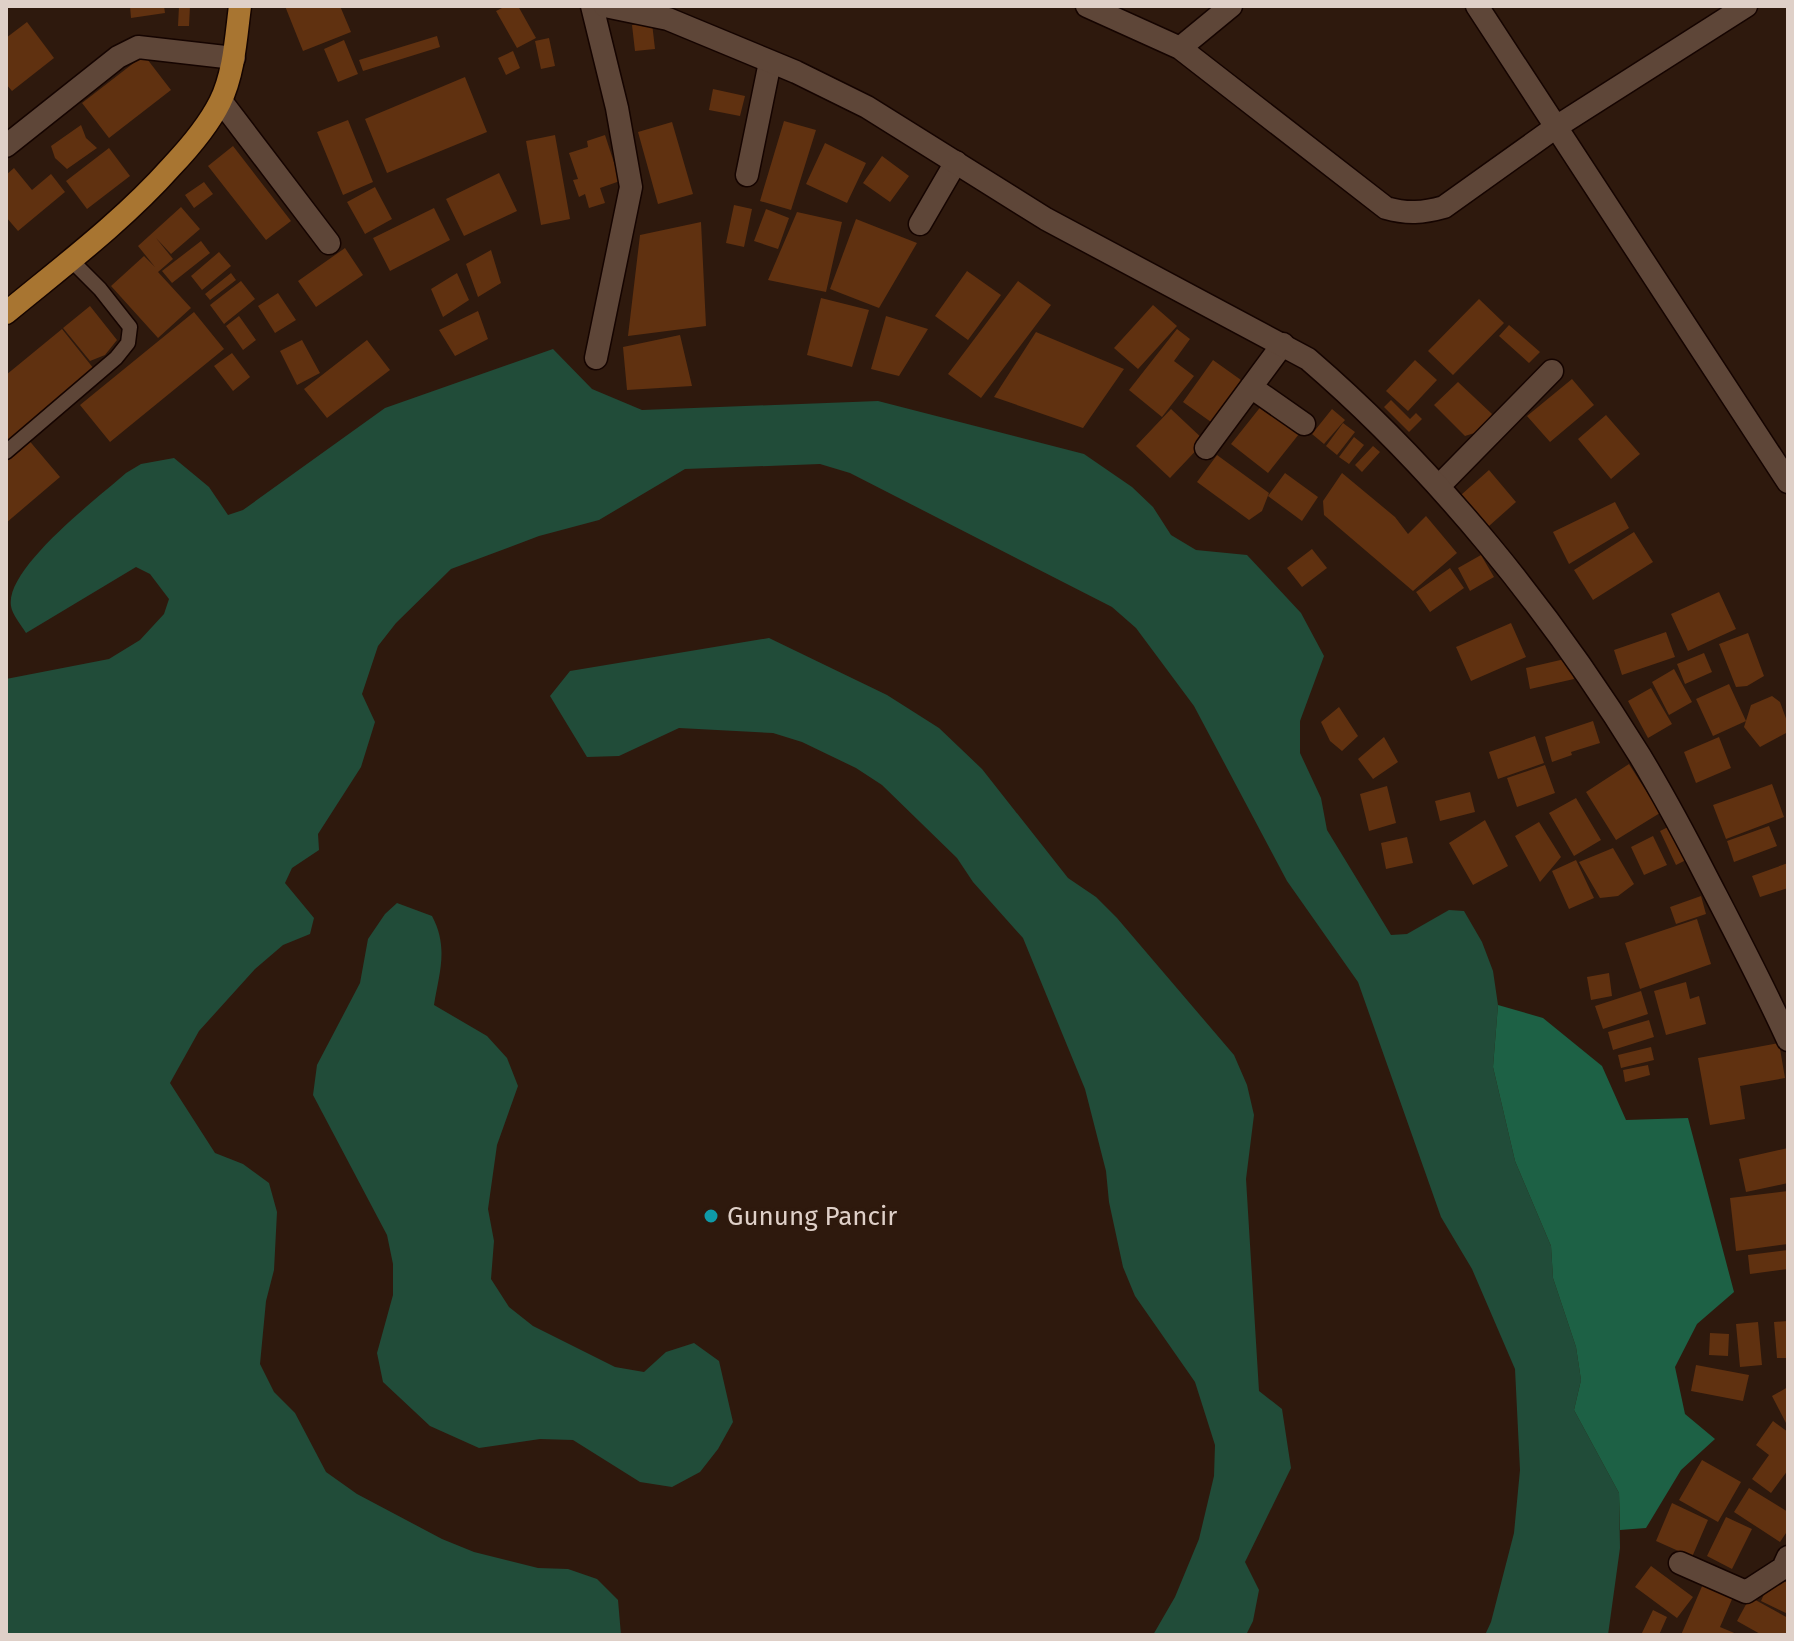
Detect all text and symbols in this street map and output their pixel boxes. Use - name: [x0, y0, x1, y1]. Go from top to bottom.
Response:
- place label: Gunung Pancir: [727, 1201, 897, 1232]
- marker: Gunung Pancir: [702, 1207, 720, 1225]

